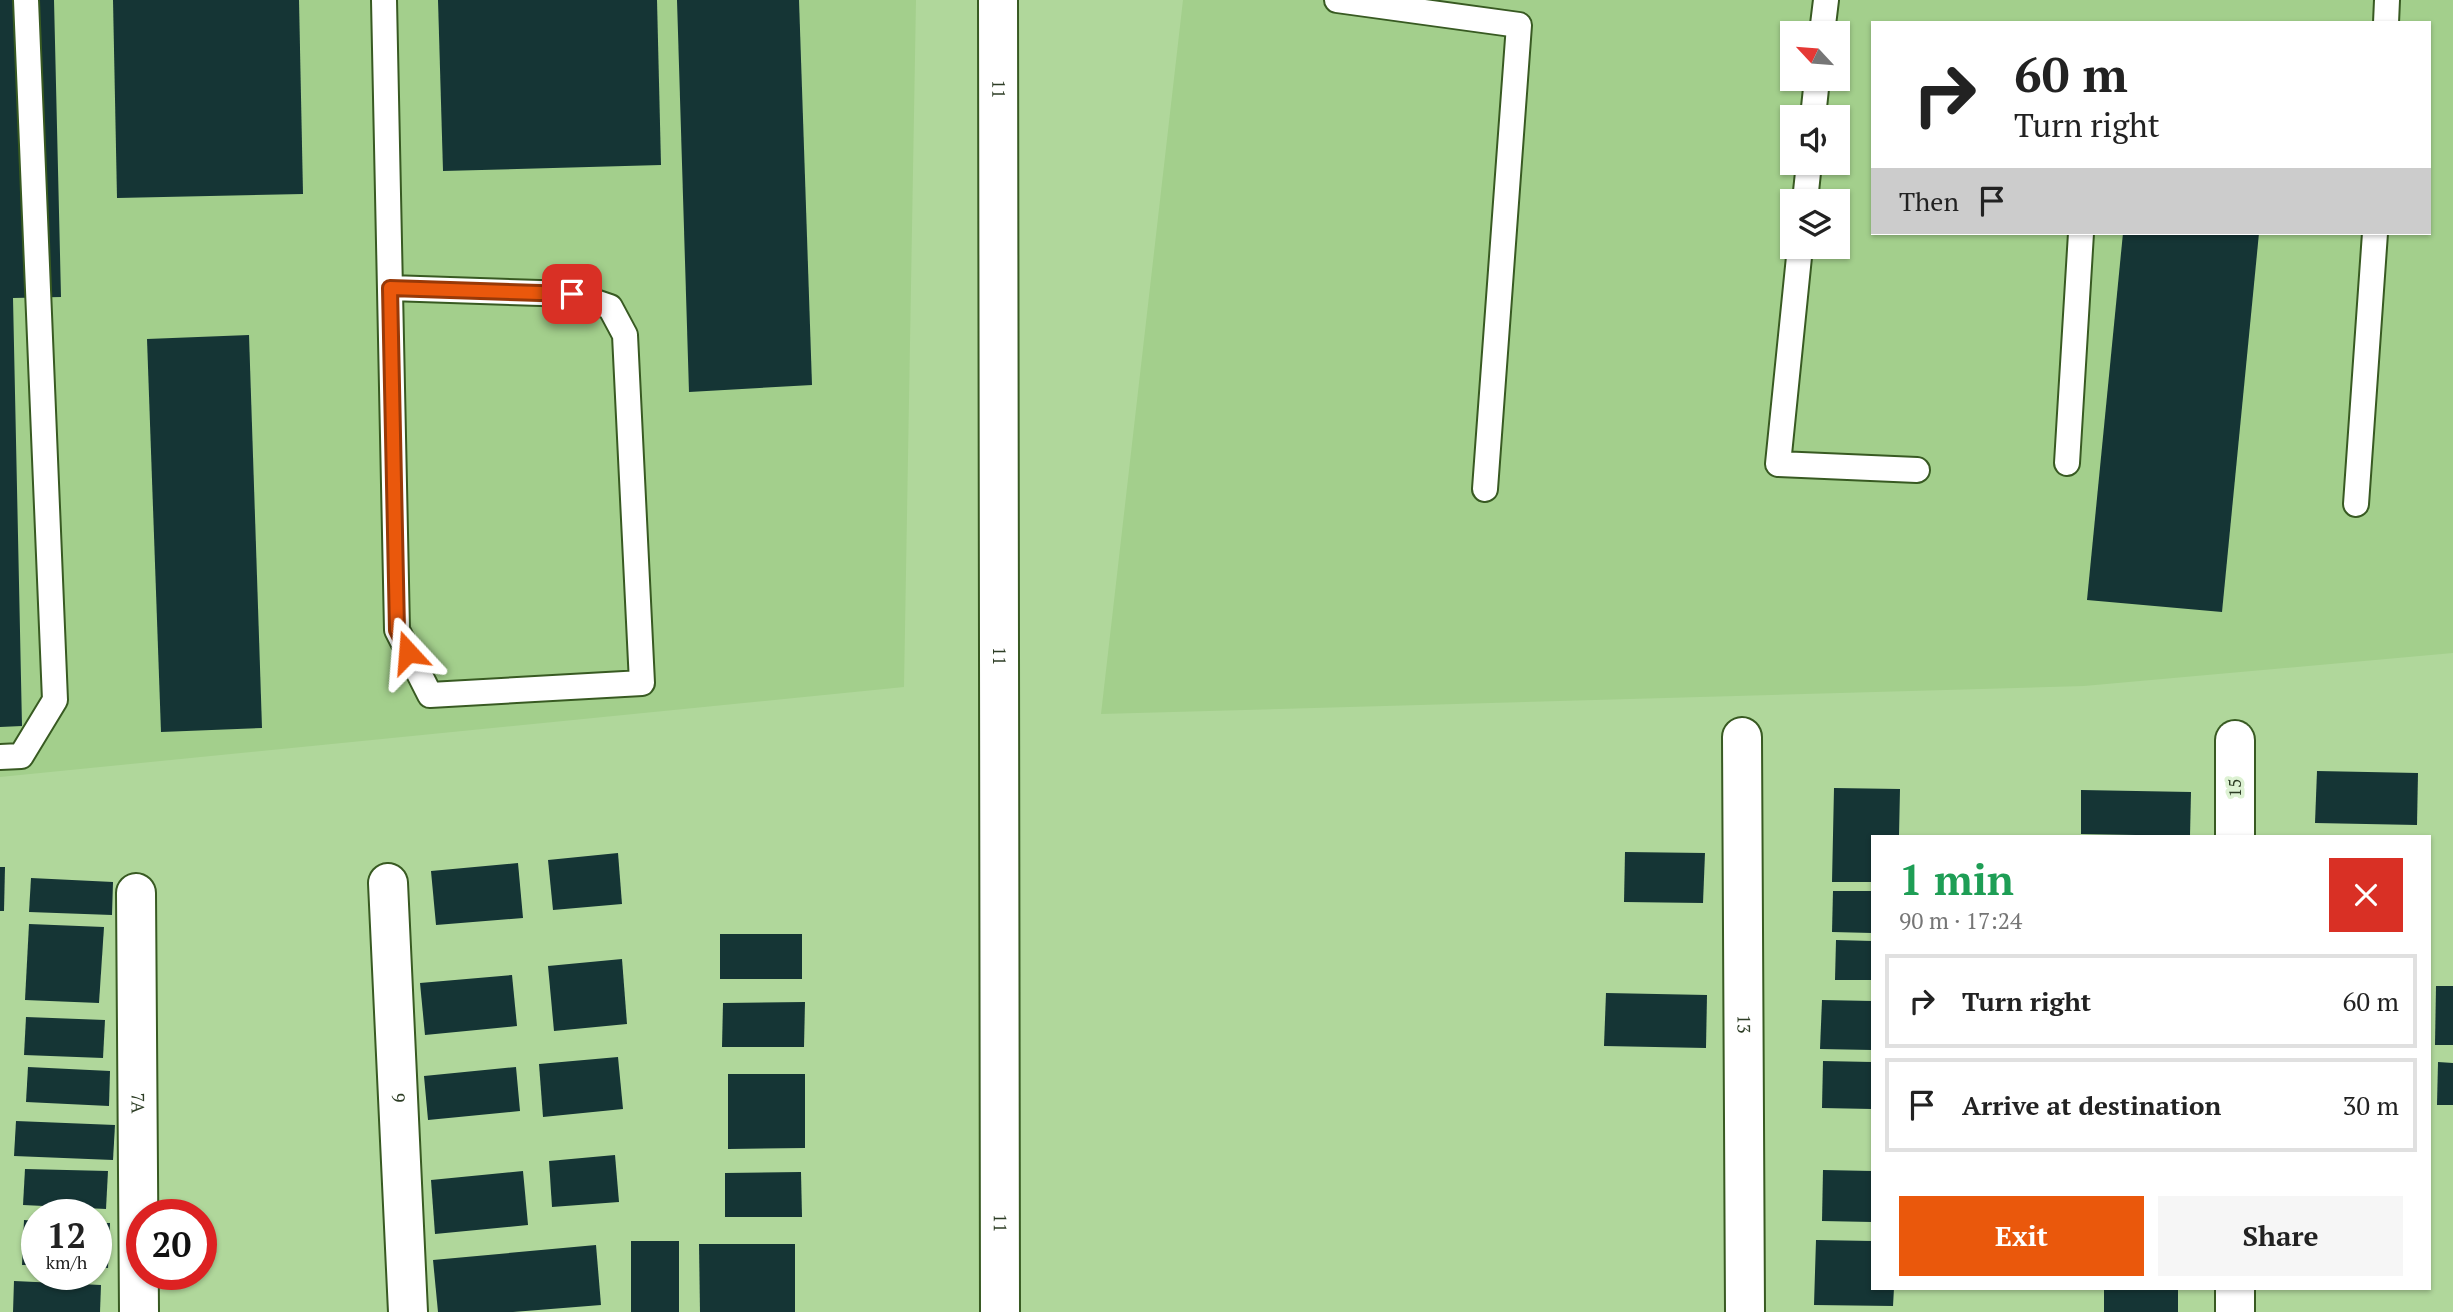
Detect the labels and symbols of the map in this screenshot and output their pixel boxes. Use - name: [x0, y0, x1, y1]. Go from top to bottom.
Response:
- north arrow: [1780, 21, 1850, 91]
- street label: 11: [987, 79, 1011, 99]
- pin: [542, 264, 602, 324]
- position arrow: [371, 615, 445, 689]
- street label: 11: [988, 646, 1012, 666]
- street label: 15: [2222, 778, 2246, 798]
- street label: 13: [1732, 1014, 1757, 1034]
- street label: 9: [387, 1092, 411, 1103]
- street label: 7A: [126, 1093, 151, 1114]
- speed limit sign: 20: [126, 1199, 217, 1290]
- street label: 11: [989, 1213, 1013, 1233]

